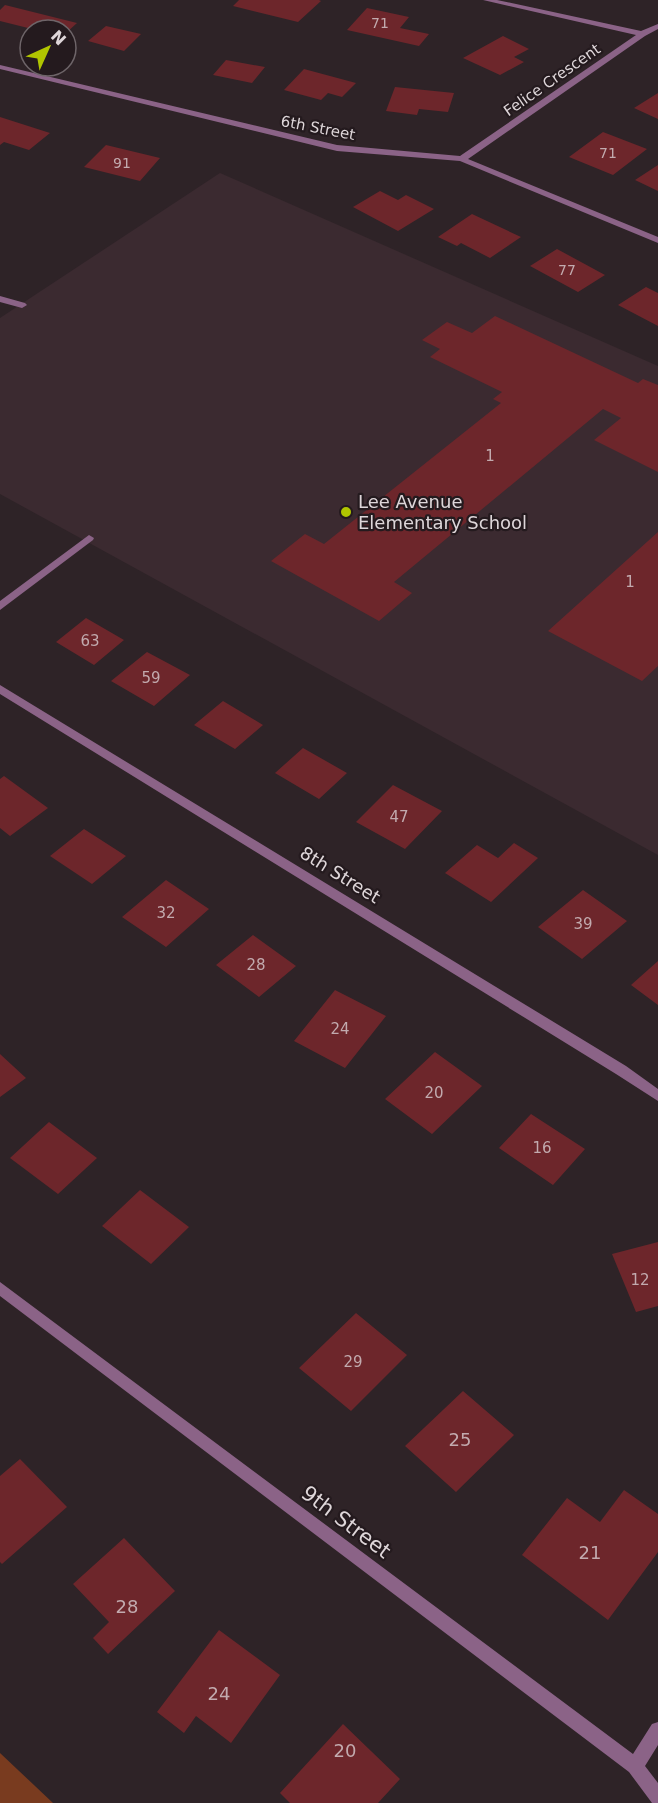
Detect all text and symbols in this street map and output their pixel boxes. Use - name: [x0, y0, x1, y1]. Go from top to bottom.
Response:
- house number: 71: [371, 15, 389, 31]
- north arrow: [18, 18, 78, 78]
- text: N: [47, 26, 70, 49]
- street label: Felice Crescent: [500, 40, 604, 120]
- street label: 6th Street: [279, 112, 357, 144]
- house number: 71: [599, 145, 617, 161]
- house number: 91: [113, 155, 131, 171]
- house number: 77: [558, 262, 576, 278]
- house number: 1: [485, 447, 495, 465]
- place label: Lee Avenue Elementary School: [358, 491, 527, 533]
- marker: Lee Avenue Elementary School: [339, 505, 353, 519]
- house number: 1: [625, 573, 635, 591]
- house number: 63: [80, 632, 100, 650]
- house number: 59: [141, 669, 161, 687]
- house number: 47: [389, 808, 409, 826]
- street label: 8th Street: [296, 842, 384, 907]
- house number: 32: [156, 904, 176, 922]
- house number: 39: [573, 915, 593, 933]
- house number: 28: [246, 956, 266, 974]
- house number: 24: [330, 1020, 350, 1038]
- house number: 20: [424, 1084, 444, 1102]
- house number: 16: [532, 1139, 552, 1157]
- house number: 12: [630, 1271, 650, 1289]
- house number: 29: [343, 1353, 363, 1371]
- house number: 25: [449, 1429, 471, 1450]
- street label: 9th Street: [297, 1481, 395, 1563]
- house number: 21: [579, 1542, 601, 1563]
- house number: 28: [116, 1596, 138, 1617]
- house number: 24: [208, 1683, 230, 1704]
- house number: 20: [334, 1740, 356, 1761]

